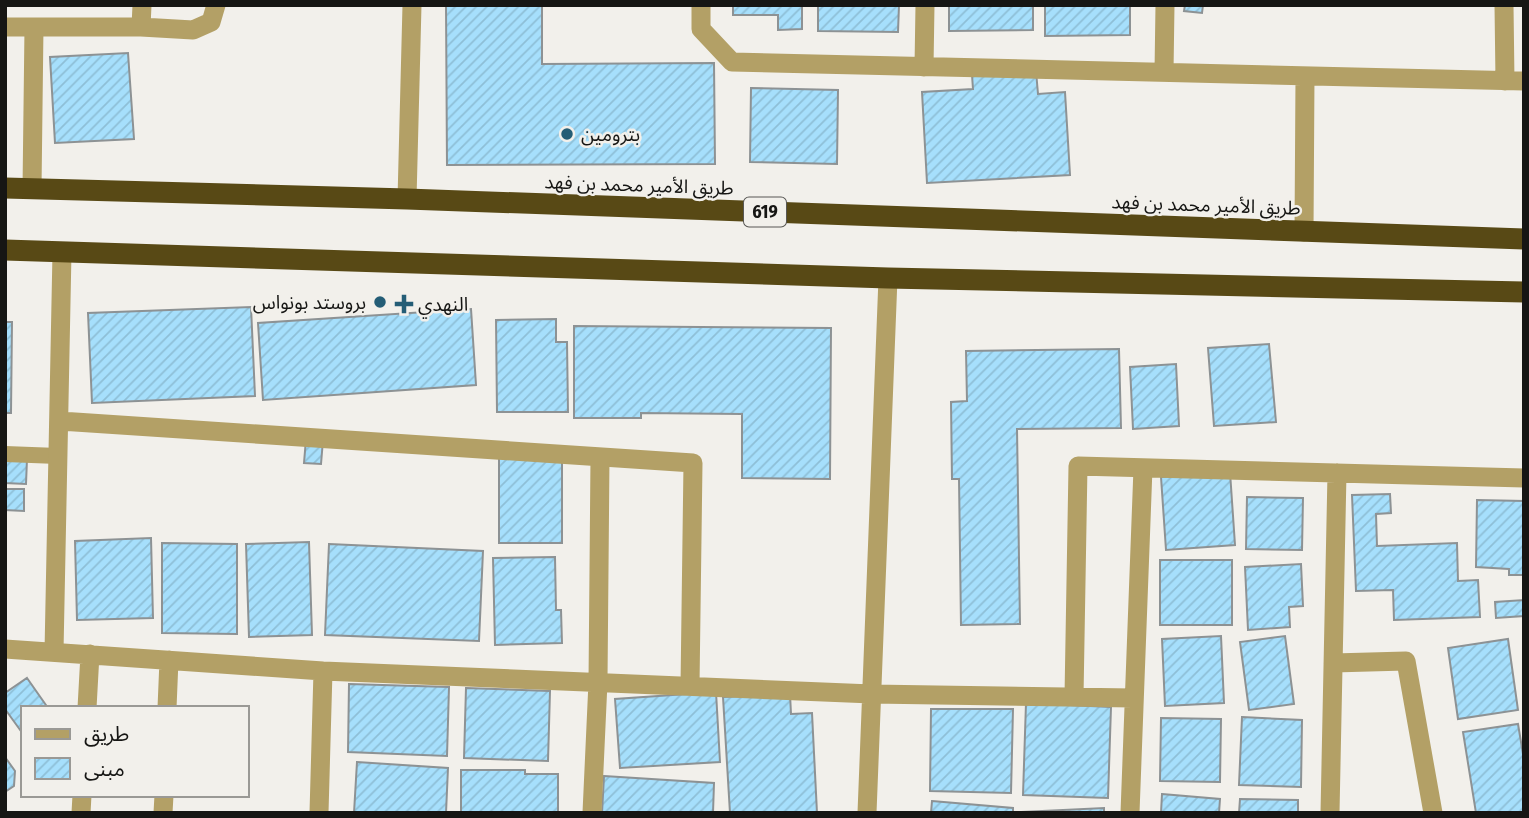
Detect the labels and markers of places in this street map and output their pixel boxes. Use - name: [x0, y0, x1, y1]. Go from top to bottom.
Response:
- place label: بترومين: [581, 123, 640, 146]
- marker: بترومين: [559, 126, 575, 142]
- place label: بروستد بونواس: [253, 291, 366, 314]
- place label: النهدي: [418, 293, 468, 319]
- marker: بروستد بونواس: [372, 294, 388, 310]
- marker: النهدي: [396, 296, 412, 312]

